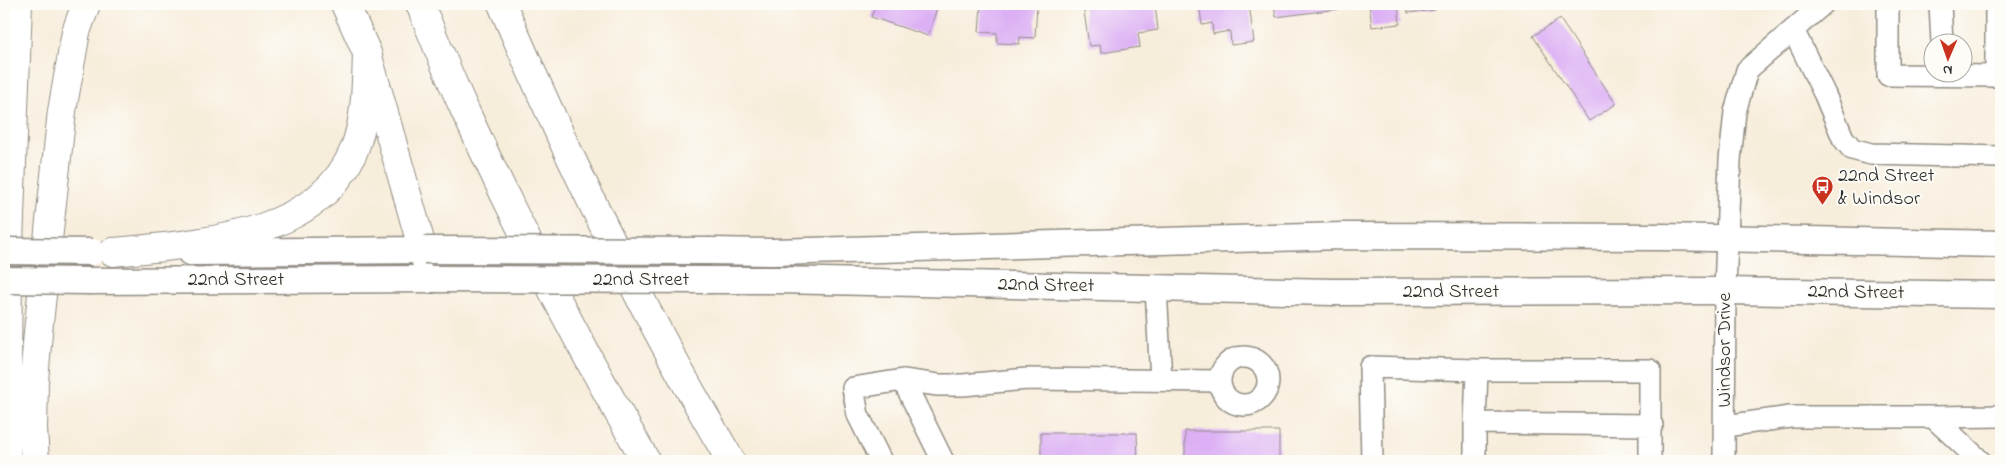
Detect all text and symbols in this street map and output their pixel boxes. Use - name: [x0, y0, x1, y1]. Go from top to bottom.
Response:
- north arrow: [1922, 32, 1972, 82]
- text: N: [1943, 59, 1953, 80]
- place label: 22nd Street & Windsor: [1838, 162, 1935, 214]
- bus stop icon: 22nd Street & Windsor: [1810, 175, 1834, 206]
- street label: 22nd Street: [188, 266, 284, 295]
- street label: 22nd Street: [593, 266, 689, 295]
- street label: 22nd Street: [998, 271, 1095, 301]
- street label: 22nd Street: [1403, 278, 1499, 307]
- street label: 22nd Street: [1808, 278, 1905, 308]
- street label: Windsor Drive: [1711, 293, 1740, 407]

